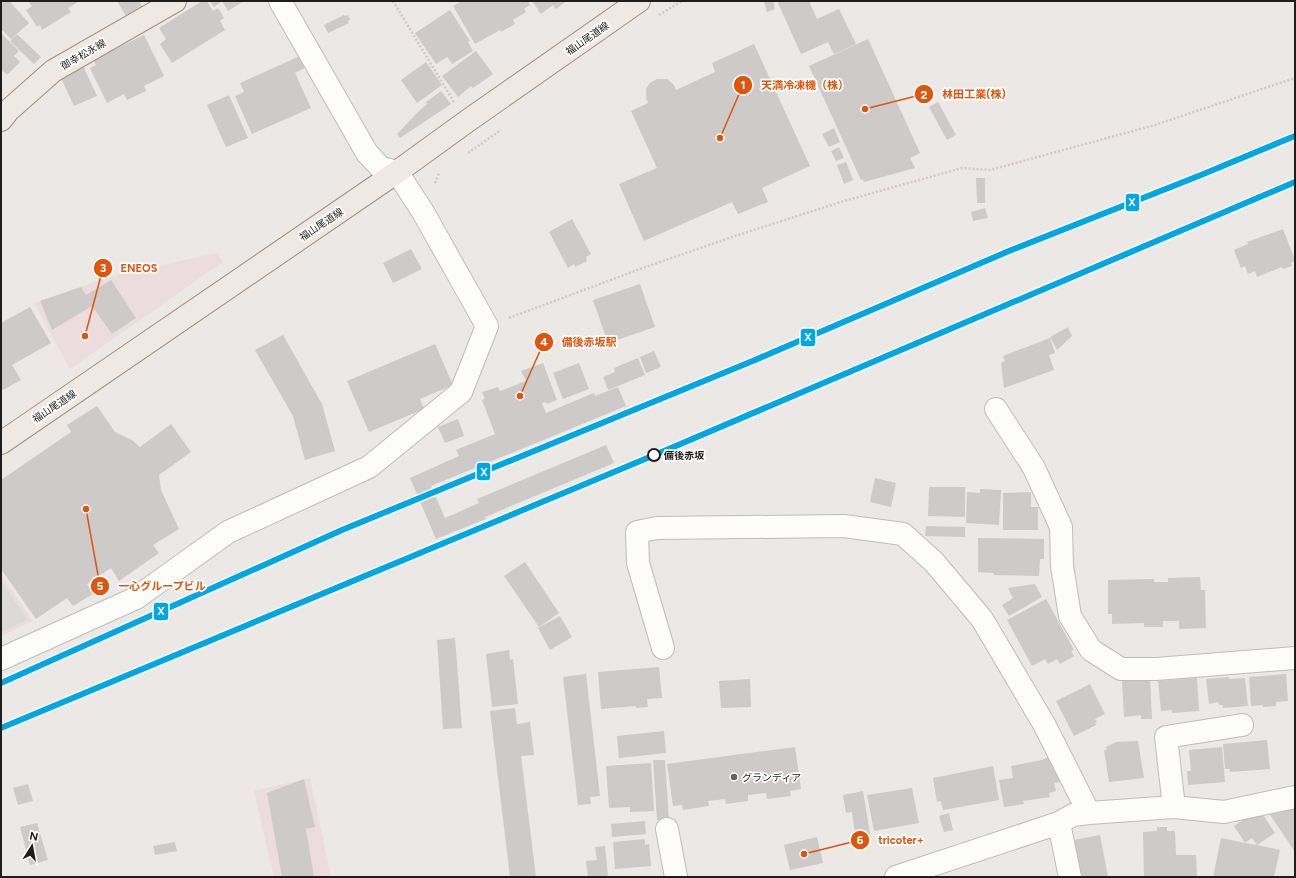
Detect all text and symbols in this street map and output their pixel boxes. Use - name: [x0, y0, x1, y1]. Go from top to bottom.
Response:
- street label: 福山尾道線: [563, 19, 611, 58]
- street label: 御幸松永線: [58, 36, 108, 73]
- callout: 天満冷凍機（株）: [733, 74, 857, 97]
- text: 1: [740, 78, 746, 92]
- text: 天満冷凍機（株）: [761, 79, 849, 92]
- callout: 林田工業(株): [914, 83, 1013, 106]
- text: 2: [921, 88, 928, 102]
- text: 林田工業(株): [942, 88, 1006, 101]
- line badge: X: [1125, 193, 1140, 212]
- text: X: [1128, 196, 1136, 209]
- street label: 福山尾道線: [297, 205, 346, 244]
- callout: ENEOS: [93, 256, 165, 279]
- text: 3: [100, 261, 107, 275]
- text: ENEOS: [121, 262, 158, 275]
- line badge: X: [800, 328, 816, 347]
- callout: 備後赤坂駅: [534, 330, 625, 353]
- text: X: [804, 331, 812, 344]
- text: 4: [540, 335, 548, 349]
- text: 備後赤坂駅: [562, 336, 617, 349]
- street label: 福山尾道線: [30, 387, 79, 426]
- marker: 備後赤坂: [647, 448, 661, 462]
- place label: 備後赤坂: [663, 449, 705, 462]
- line badge: X: [476, 462, 491, 481]
- text: X: [480, 466, 488, 479]
- callout: 一心グループビル: [90, 575, 214, 598]
- text: 5: [97, 579, 104, 593]
- text: 一心グループビル: [118, 580, 206, 593]
- line badge: X: [153, 602, 169, 621]
- text: X: [157, 605, 165, 618]
- place label: グランディア: [742, 771, 801, 784]
- marker: グランディア: [729, 772, 739, 782]
- north arrow: [12, 826, 52, 866]
- text: N: [28, 829, 39, 844]
- callout: tricoter+: [850, 829, 932, 852]
- text: 6: [857, 833, 864, 847]
- text: tricoter+: [878, 834, 924, 847]

